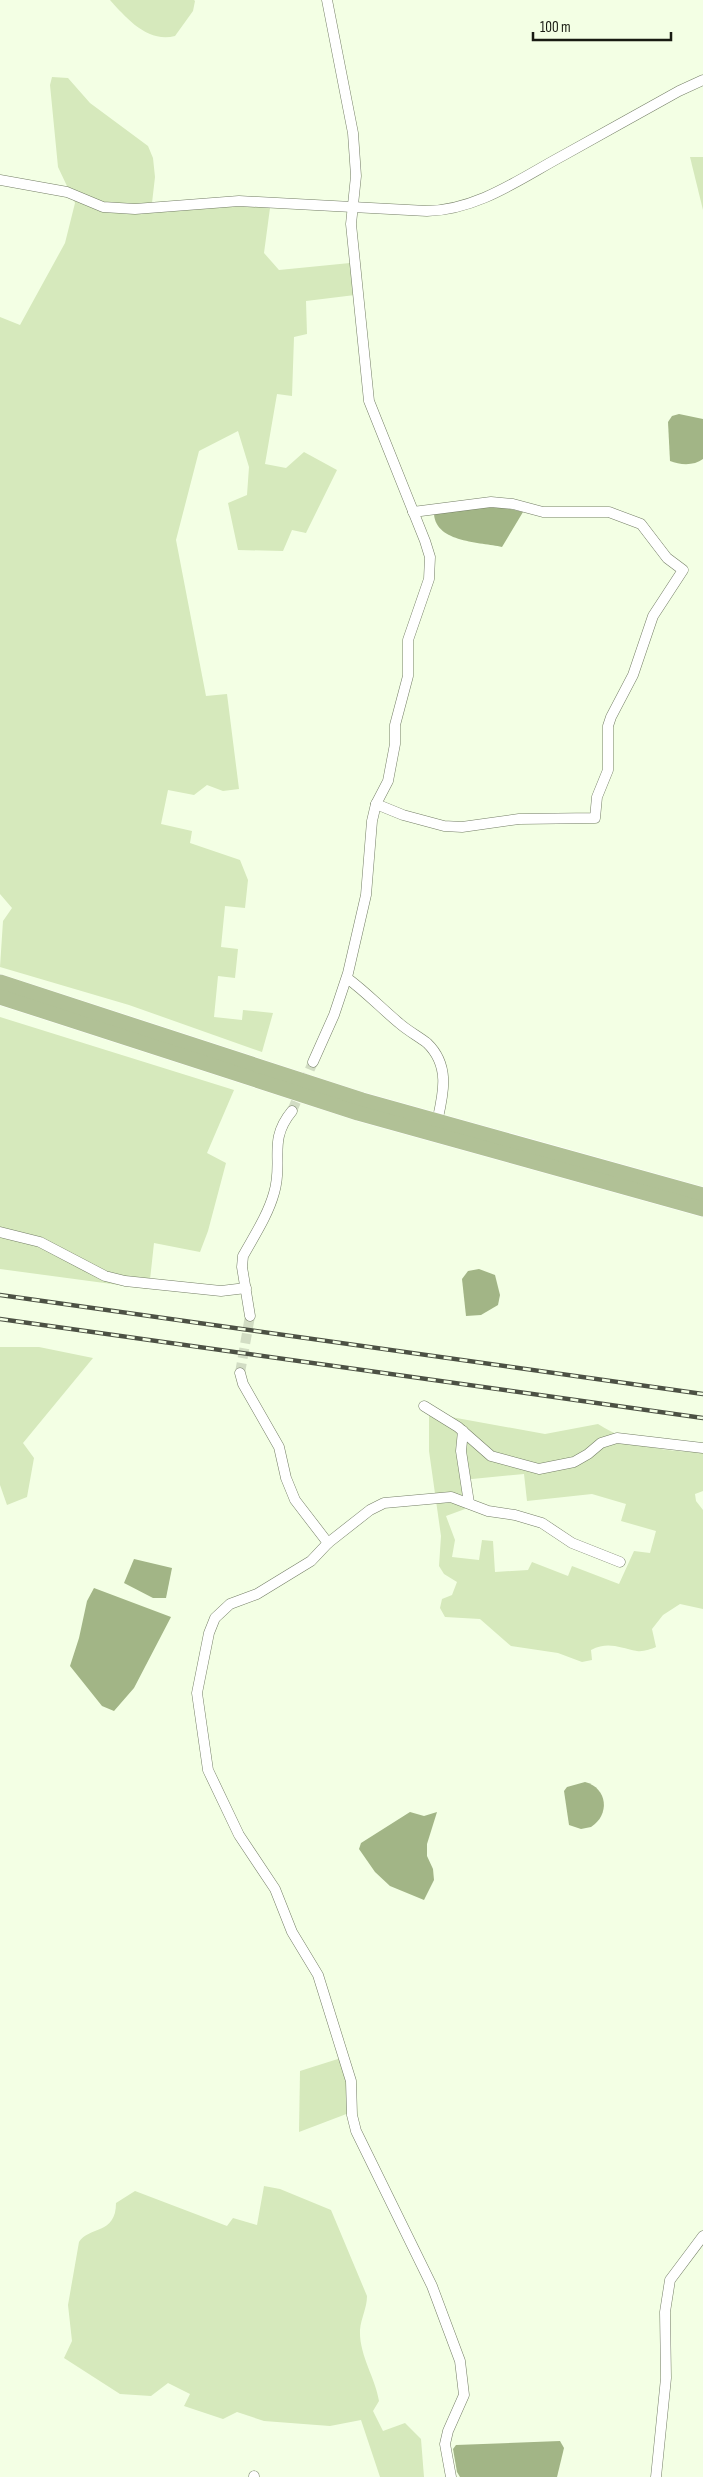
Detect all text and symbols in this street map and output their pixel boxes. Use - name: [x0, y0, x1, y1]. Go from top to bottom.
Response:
- scale bar: [533, 10, 670, 42]
- text: 100 m: [540, 18, 571, 37]

